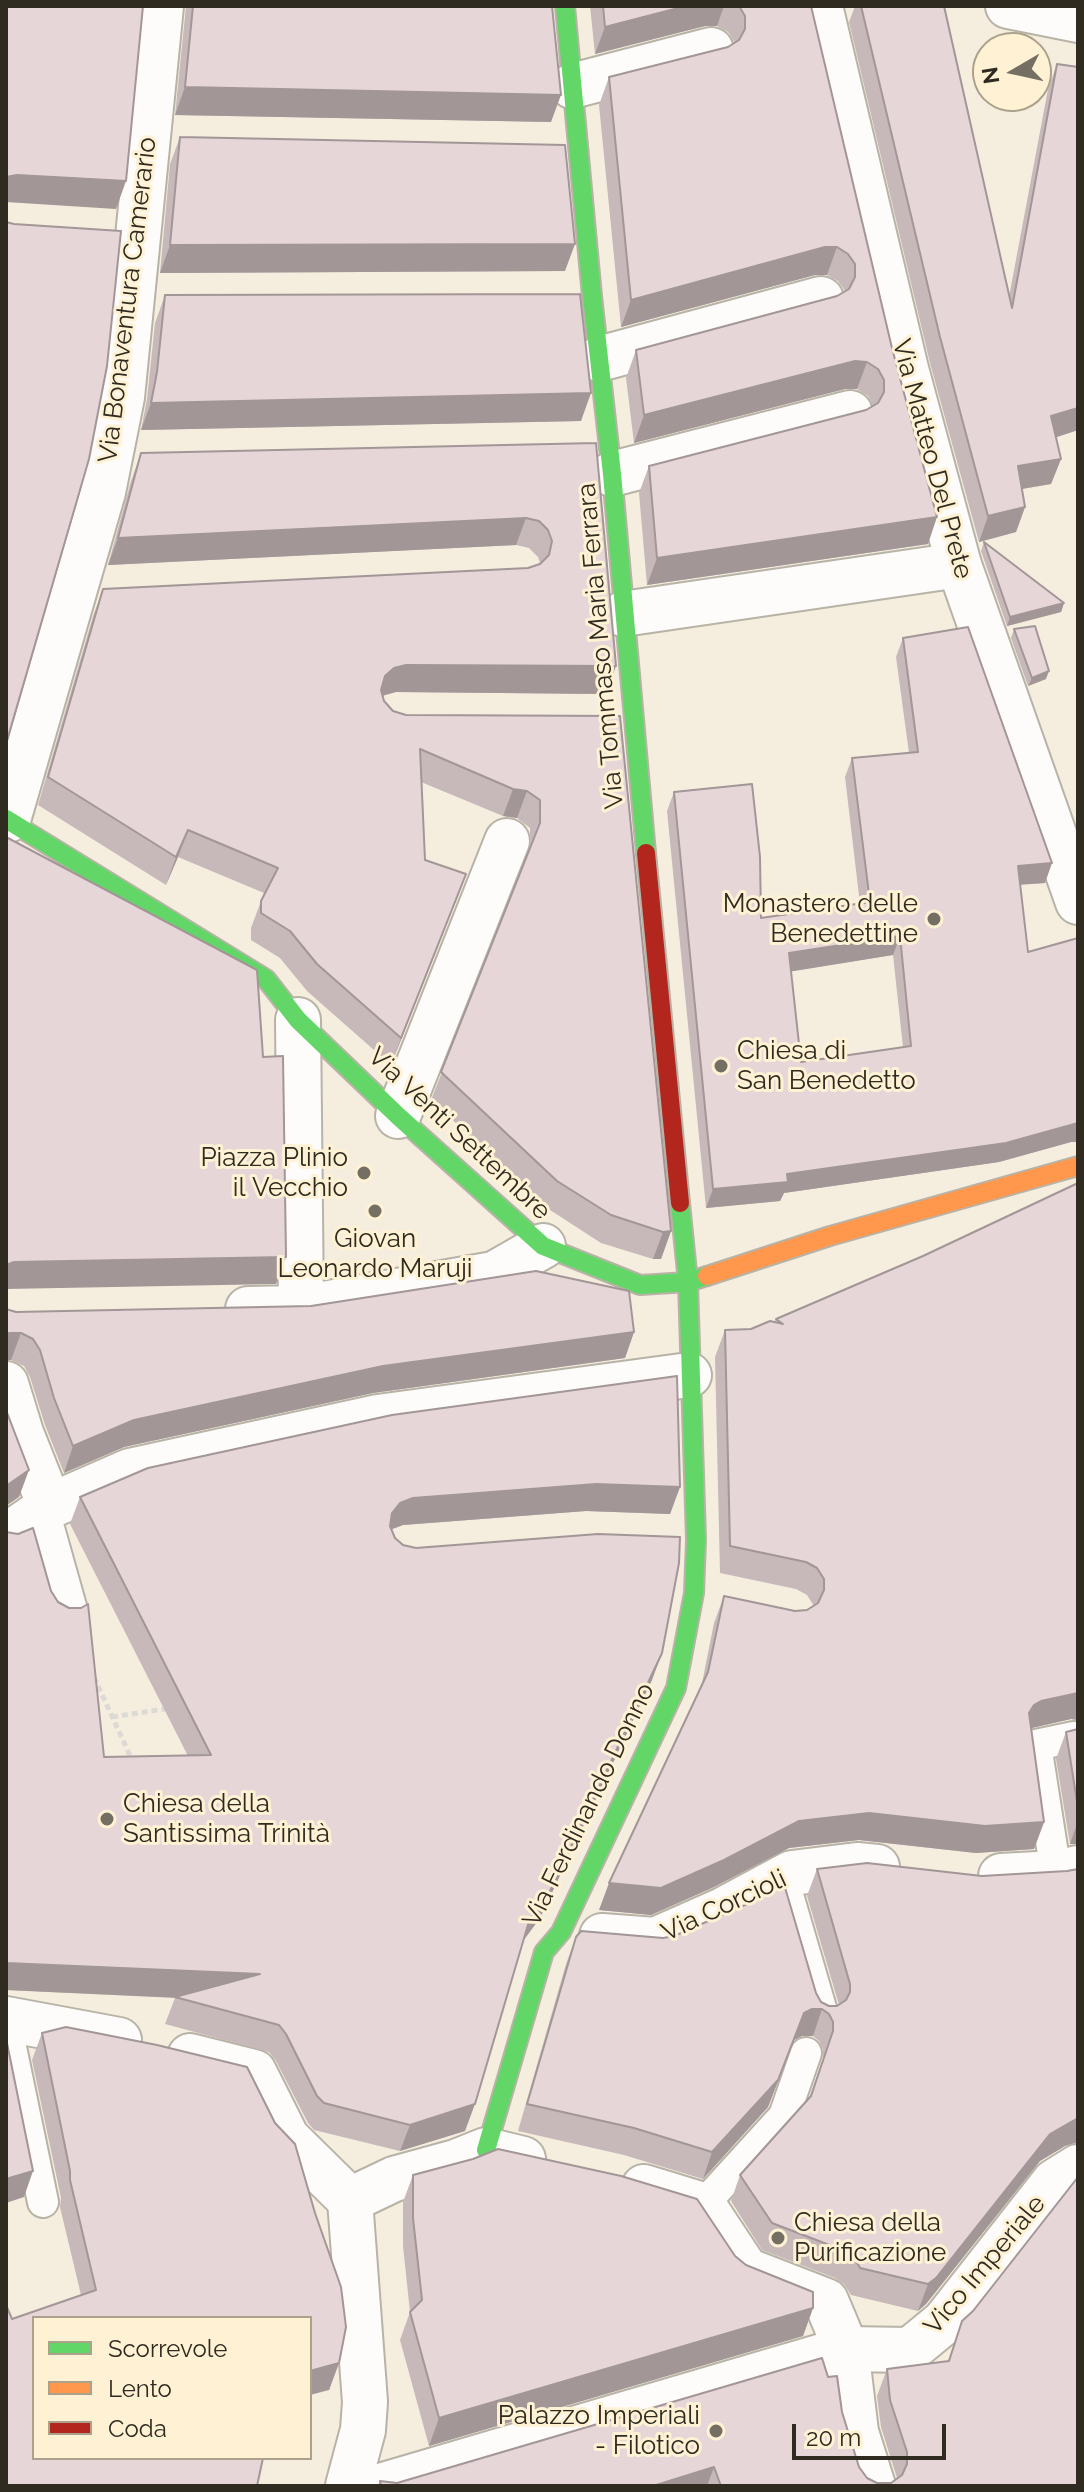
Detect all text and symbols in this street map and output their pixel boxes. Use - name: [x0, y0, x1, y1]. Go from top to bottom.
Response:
- north arrow: [972, 32, 1052, 112]
- text: N: [976, 65, 1004, 86]
- street label: Via Bonaventura Camerario: [93, 135, 163, 465]
- street label: Via Matteo Del Prete: [885, 336, 979, 582]
- street label: Via Tommaso Maria Ferrara: [571, 482, 631, 810]
- place label: Monastero delle Benedettine: [723, 888, 918, 950]
- marker: Monastero delle Benedettine: [925, 910, 943, 928]
- place label: Chiesa di San Benedetto: [737, 1035, 916, 1096]
- street label: Via Venti Settembre: [361, 1041, 557, 1227]
- marker: Chiesa di San Benedetto: [712, 1057, 730, 1075]
- place label: Piazza Plinio il Vecchio: [200, 1142, 348, 1204]
- marker: Piazza Plinio il Vecchio: [355, 1164, 373, 1182]
- marker: Giovan Leonardo Maruji: [366, 1202, 384, 1220]
- place label: Giovan Leonardo Maruji: [278, 1223, 472, 1284]
- street label: Via Ferdinando Donno: [516, 1678, 662, 1932]
- place label: Chiesa della Santissima Trinità: [123, 1788, 330, 1850]
- marker: Chiesa della Santissima Trinità: [98, 1810, 116, 1828]
- street label: Via Corcioli: [657, 1863, 791, 1949]
- street label: Vico Imperiale: [918, 2189, 1052, 2341]
- place label: Chiesa della Purificazione: [794, 2207, 946, 2268]
- marker: Chiesa della Purificazione: [769, 2229, 787, 2247]
- legend: [32, 2316, 312, 2460]
- text: Scorrevole: [108, 2334, 227, 2363]
- text: Lento: [108, 2374, 172, 2403]
- place label: Palazzo Imperiali - Filotico: [498, 2400, 700, 2462]
- scale bar: [796, 2408, 950, 2458]
- text: Coda: [108, 2414, 167, 2443]
- marker: Palazzo Imperiali - Filotico: [707, 2422, 725, 2440]
- text: 20 m: [806, 2423, 861, 2452]

